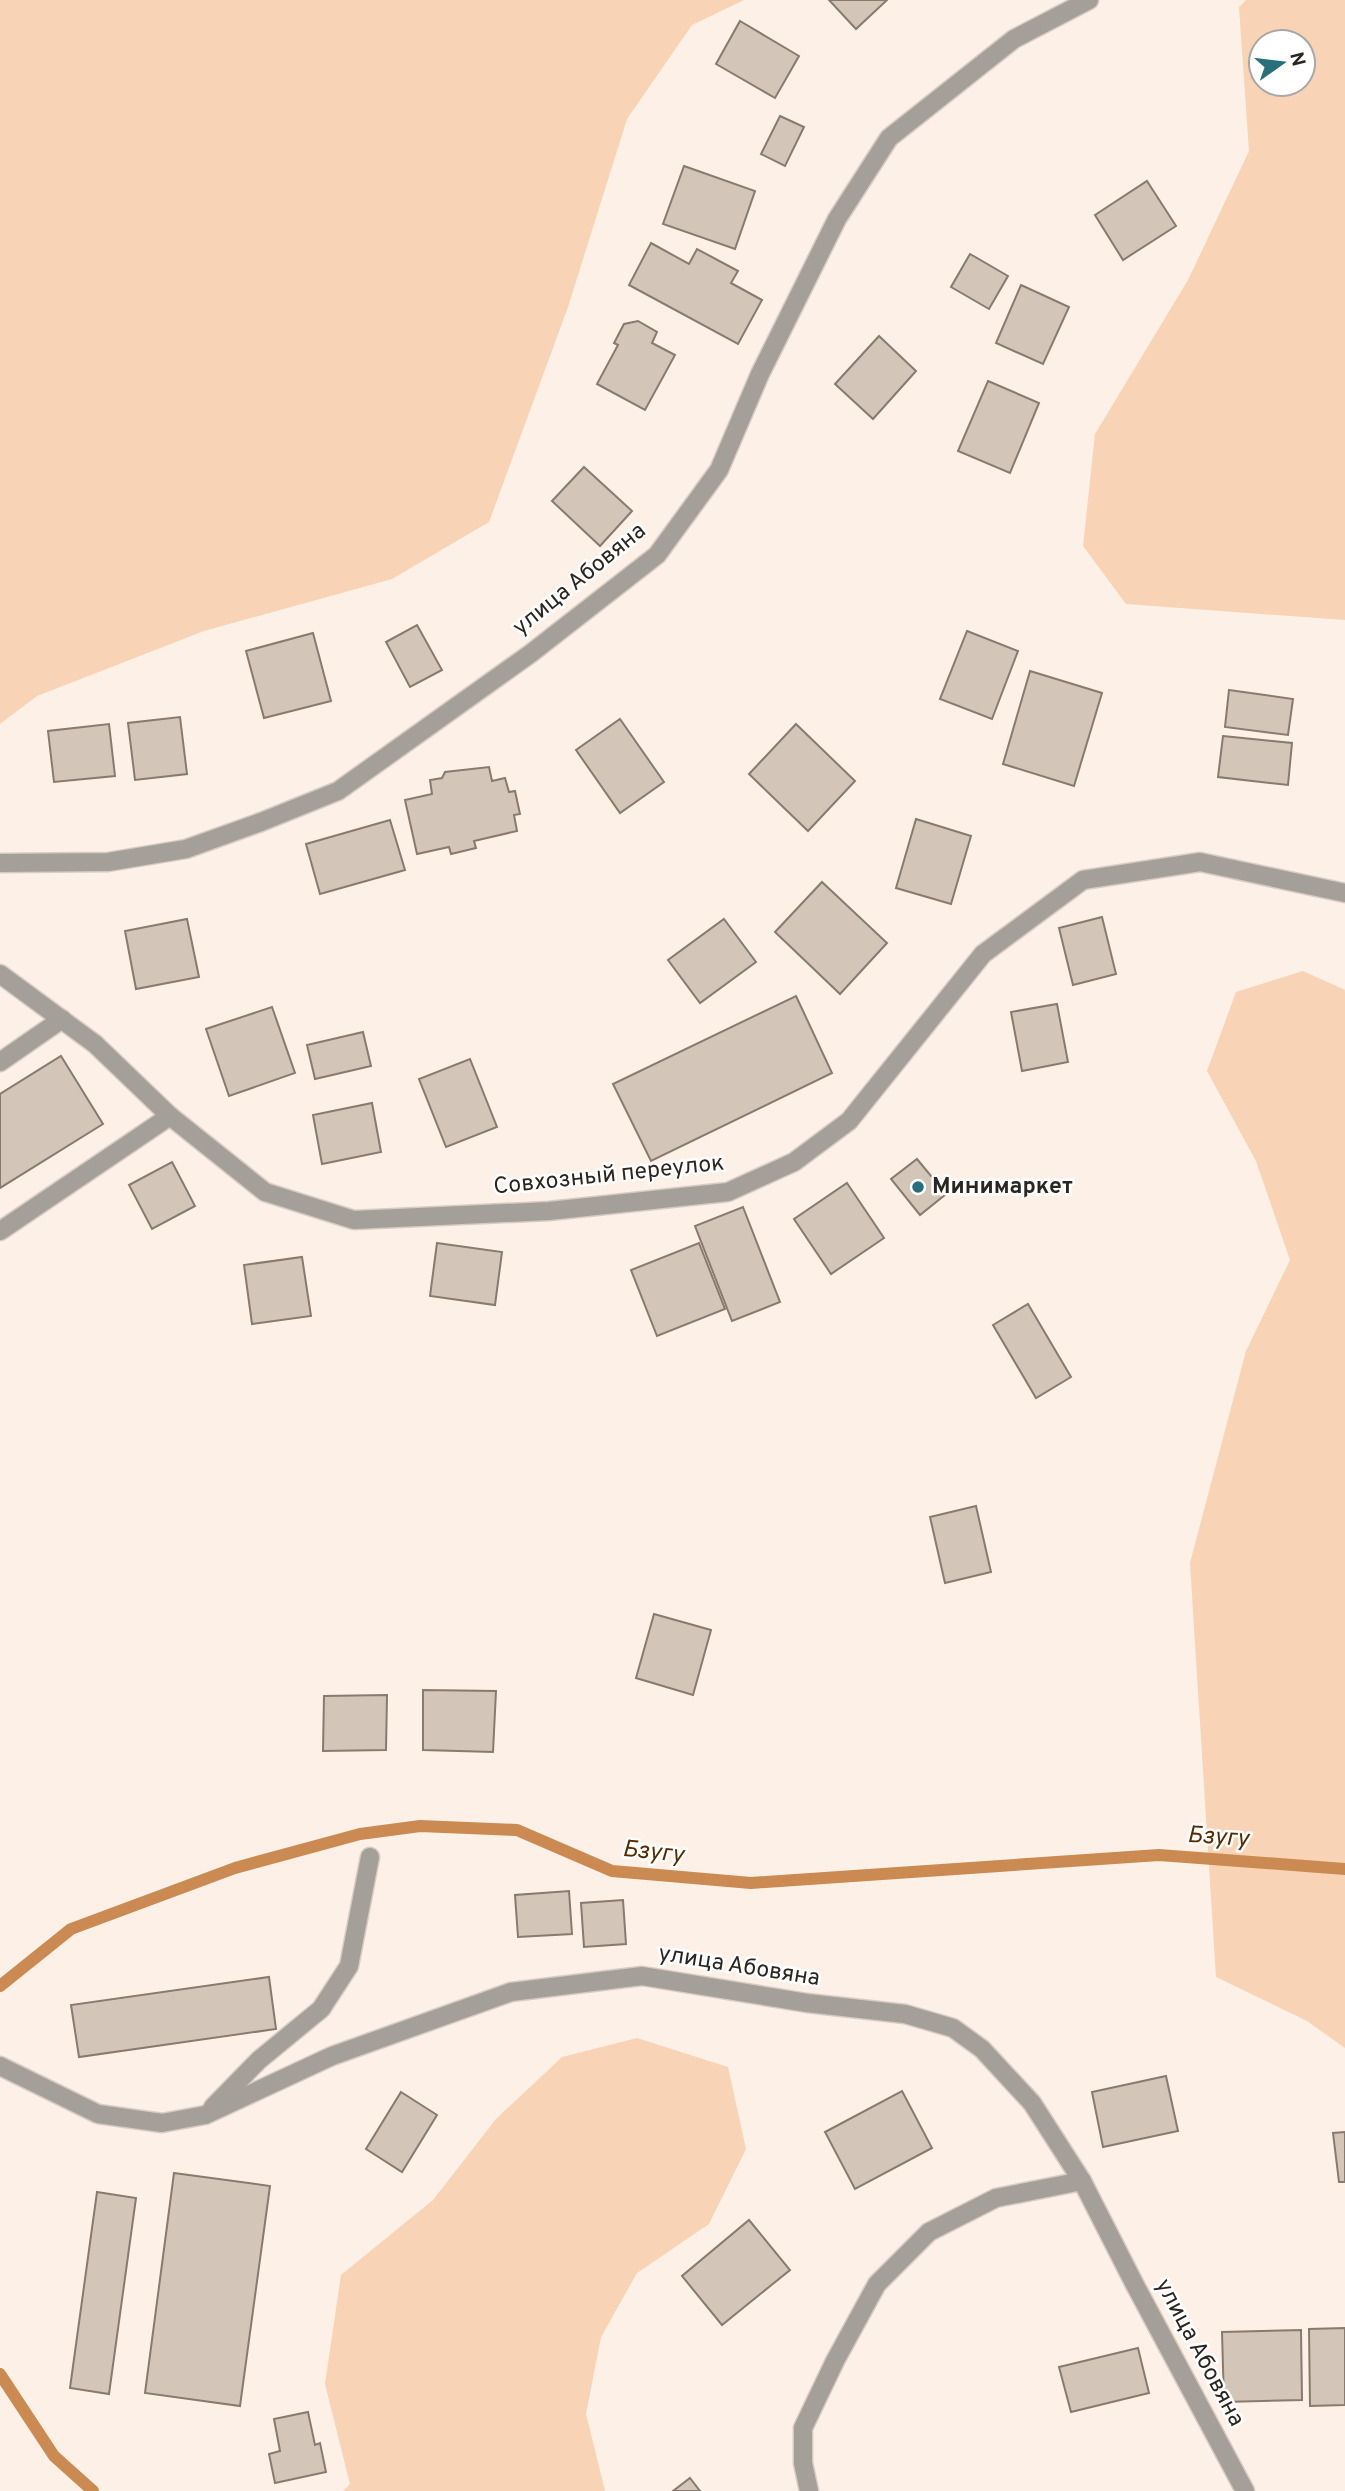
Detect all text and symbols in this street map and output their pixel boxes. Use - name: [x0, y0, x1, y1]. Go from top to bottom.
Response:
- north arrow: [1247, 28, 1317, 98]
- text: N: [1283, 50, 1310, 69]
- street label: улица Абовяна: [507, 517, 653, 643]
- street label: Совхозный переулок: [492, 1149, 726, 1203]
- place label: Минимаркет: [932, 1173, 1073, 1202]
- marker: Минимаркет: [910, 1179, 926, 1195]
- water label: Бзугу: [1186, 1821, 1252, 1855]
- water label: Бзугу: [621, 1835, 687, 1871]
- street label: улица Абовяна: [656, 1940, 822, 1994]
- street label: улица Абовяна: [1148, 2274, 1250, 2432]

